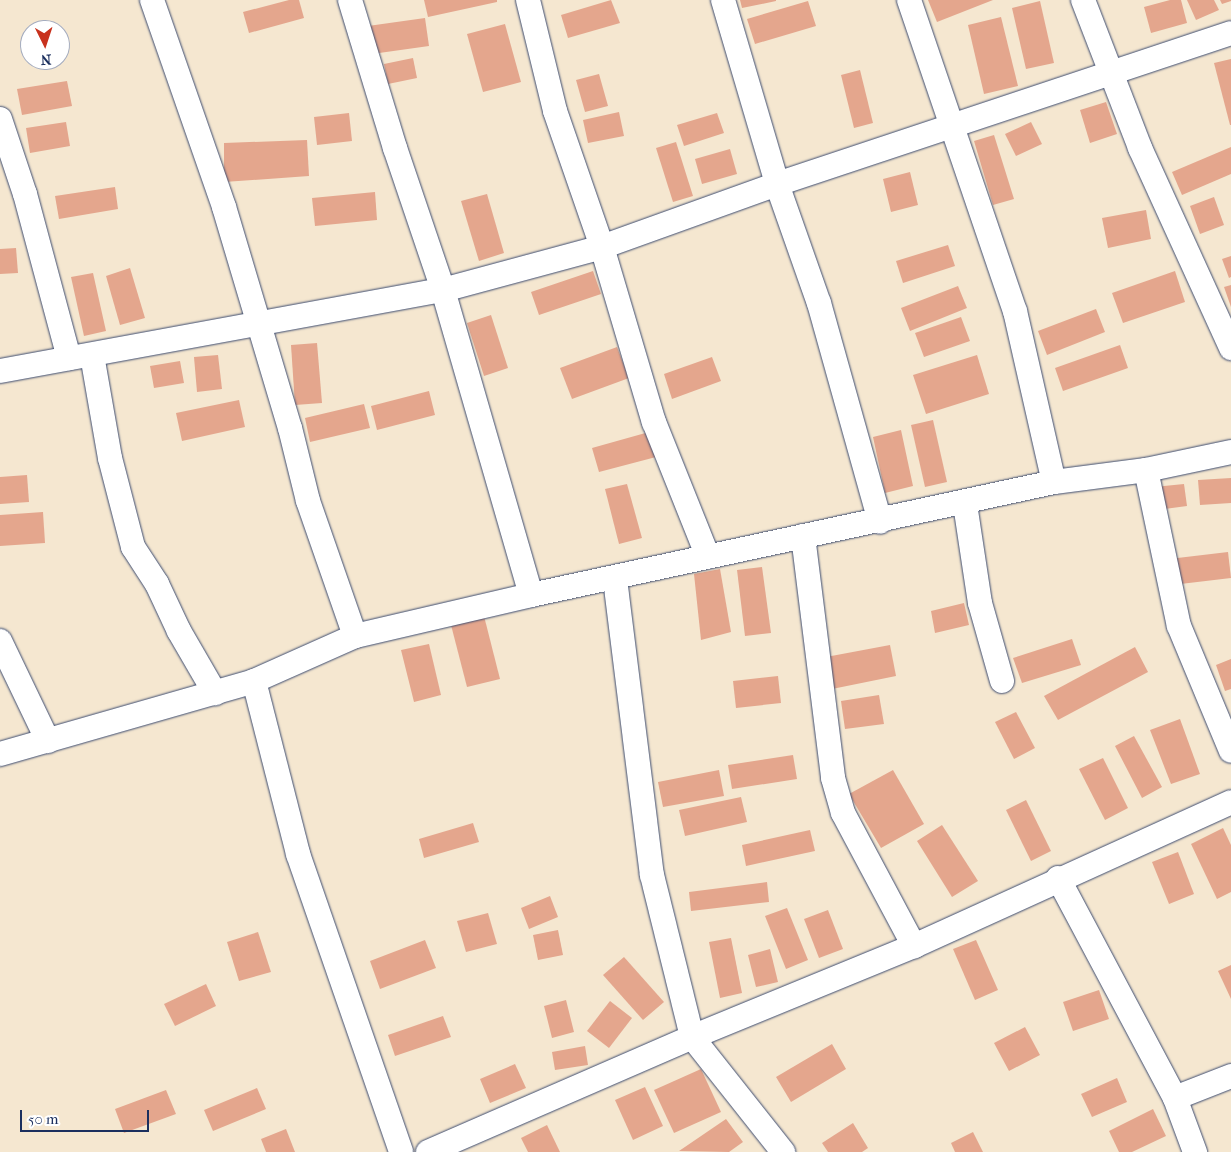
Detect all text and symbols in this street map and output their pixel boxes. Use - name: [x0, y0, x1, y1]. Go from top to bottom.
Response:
- north arrow: [20, 20, 70, 70]
- text: N: [40, 51, 52, 68]
- scale bar: [22, 1100, 151, 1132]
- text: 50 m: [28, 1110, 58, 1128]

